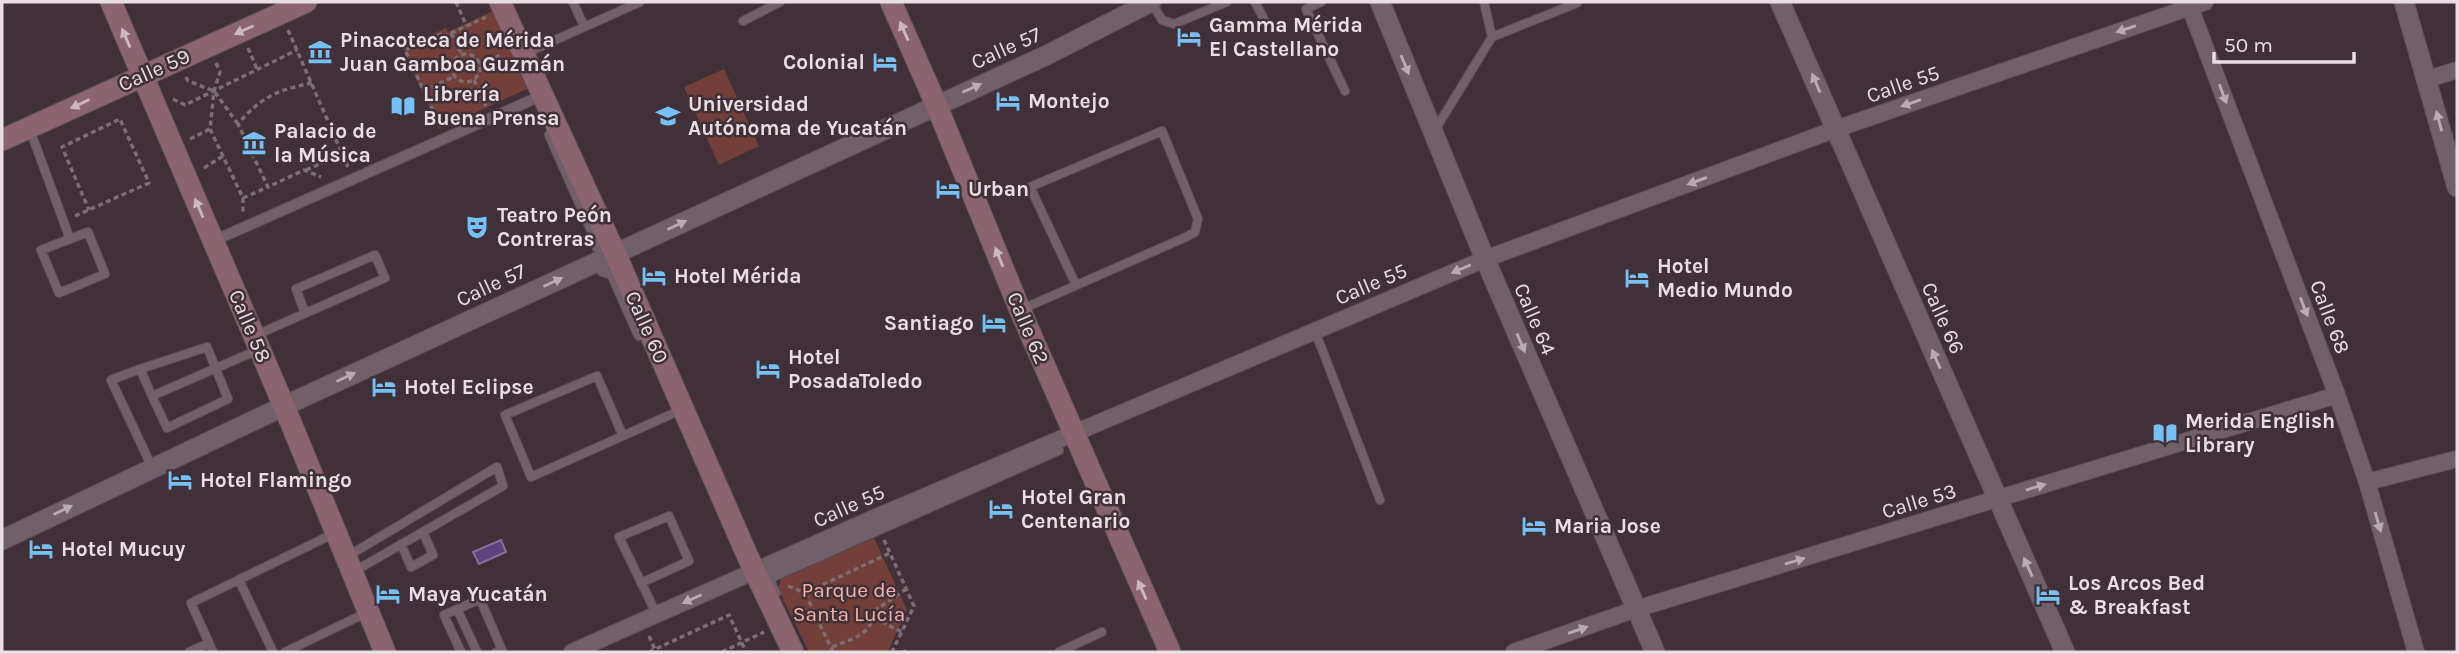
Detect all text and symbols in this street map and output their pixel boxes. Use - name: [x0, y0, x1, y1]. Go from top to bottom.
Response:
- place label: Gamma Mérida El Castellano: [1209, 13, 1363, 61]
- one-way arrow: [898, 20, 909, 41]
- scale bar: [2214, 21, 2354, 65]
- street label: Calle 57: [967, 22, 1045, 74]
- hotel icon: Gamma Mérida El Castellano: [1175, 23, 1203, 51]
- one-way arrow: [234, 24, 254, 36]
- one-way arrow: [2115, 25, 2136, 35]
- one-way arrow: [121, 28, 132, 49]
- place label: Pinacoteca de Mérida Juan Gamboa Guzmán: [340, 28, 565, 76]
- text: 50 m: [2224, 33, 2273, 57]
- museum icon: Pinacoteca de Mérida Juan Gamboa Guzmán: [306, 38, 334, 66]
- street label: Calle 59: [114, 44, 194, 96]
- hotel icon: Colonial: [871, 48, 899, 76]
- place label: Colonial: [783, 50, 865, 74]
- one-way arrow: [1400, 55, 1411, 76]
- street label: Calle 55: [1863, 60, 1943, 108]
- one-way arrow: [1810, 73, 1822, 93]
- place label: Librería Buena Prensa: [423, 82, 560, 130]
- one-way arrow: [962, 82, 983, 93]
- one-way arrow: [2218, 84, 2229, 105]
- hotel icon: Montejo: [994, 87, 1022, 115]
- place label: Montejo: [1028, 89, 1110, 113]
- library icon: Librería Buena Prensa: [389, 92, 417, 120]
- place label: Universidad Autónoma de Yucatán: [688, 92, 907, 140]
- one-way arrow: [70, 98, 90, 110]
- one-way arrow: [1900, 98, 1921, 109]
- school or university icon: Universidad Autónoma de Yucatán: [654, 102, 682, 130]
- one-way arrow: [2434, 110, 2444, 131]
- place label: Palacio de la Música: [274, 119, 376, 167]
- museum icon: Palacio de la Música: [240, 129, 268, 157]
- hotel icon: Urban: [934, 175, 962, 203]
- one-way arrow: [1686, 175, 1707, 186]
- place label: Urban: [968, 177, 1029, 201]
- one-way arrow: [193, 198, 205, 218]
- place label: Teatro Peón Contreras: [497, 203, 612, 251]
- theatre icon: Teatro Peón Contreras: [463, 213, 491, 241]
- one-way arrow: [667, 219, 687, 231]
- one-way arrow: [993, 246, 1004, 267]
- place label: Hotel Medio Mundo: [1657, 254, 1793, 302]
- street label: Calle 57: [453, 258, 530, 311]
- street label: Calle 55: [1331, 258, 1411, 310]
- hotel icon: Hotel Mérida: [640, 262, 668, 290]
- one-way arrow: [1451, 263, 1471, 275]
- place label: Hotel Mérida: [674, 264, 802, 288]
- hotel icon: Hotel Medio Mundo: [1623, 264, 1651, 292]
- one-way arrow: [542, 276, 563, 287]
- street label: Calle 68: [2305, 277, 2355, 357]
- street label: Calle 66: [1917, 278, 1969, 358]
- street label: Calle 64: [1509, 279, 1561, 359]
- street label: Calle 58: [224, 286, 276, 366]
- street label: Calle 60: [620, 287, 674, 367]
- street label: Calle 62: [1002, 288, 1054, 368]
- one-way arrow: [2298, 296, 2309, 317]
- hotel icon: Santiago: [980, 309, 1008, 337]
- place label: Santiago: [884, 311, 974, 335]
- one-way arrow: [1515, 333, 1527, 353]
- place label: Hotel PosadaToledo: [788, 345, 922, 393]
- one-way arrow: [1930, 349, 1942, 369]
- hotel icon: Hotel PosadaToledo: [754, 355, 782, 383]
- one-way arrow: [336, 372, 356, 383]
- hotel icon: Hotel Eclipse: [370, 373, 398, 401]
- place label: Hotel Eclipse: [404, 375, 534, 399]
- place label: Merida English Library: [2185, 409, 2335, 457]
- library icon: Merida English Library: [2151, 419, 2179, 447]
- hotel icon: Hotel Flamingo: [166, 466, 194, 494]
- place label: Hotel Flamingo: [200, 468, 352, 492]
- street label: Calle 53: [1879, 478, 1959, 524]
- street label: Calle 55: [810, 480, 888, 532]
- one-way arrow: [2026, 481, 2047, 492]
- place label: Hotel Gran Centenario: [1021, 485, 1130, 533]
- hotel icon: Hotel Gran Centenario: [987, 495, 1015, 523]
- one-way arrow: [53, 504, 73, 516]
- one-way arrow: [2374, 511, 2384, 532]
- hotel icon: Maria Jose: [1520, 512, 1548, 540]
- place label: Maria Jose: [1554, 514, 1661, 538]
- hotel icon: Hotel Mucuy: [27, 535, 55, 563]
- place label: Hotel Mucuy: [61, 537, 186, 561]
- one-way arrow: [1785, 555, 1806, 565]
- one-way arrow: [2022, 557, 2033, 578]
- place label: Los Arcos Bed & Breakfast: [2068, 571, 2205, 619]
- park label: Parque de Santa Lucía: [793, 578, 905, 626]
- hotel icon: Maya Yucatán: [374, 580, 402, 608]
- one-way arrow: [1136, 580, 1148, 600]
- hotel icon: Los Arcos Bed & Breakfast: [2034, 581, 2062, 609]
- place label: Maya Yucatán: [408, 582, 548, 606]
- one-way arrow: [682, 593, 702, 605]
- one-way arrow: [1568, 624, 1589, 635]

